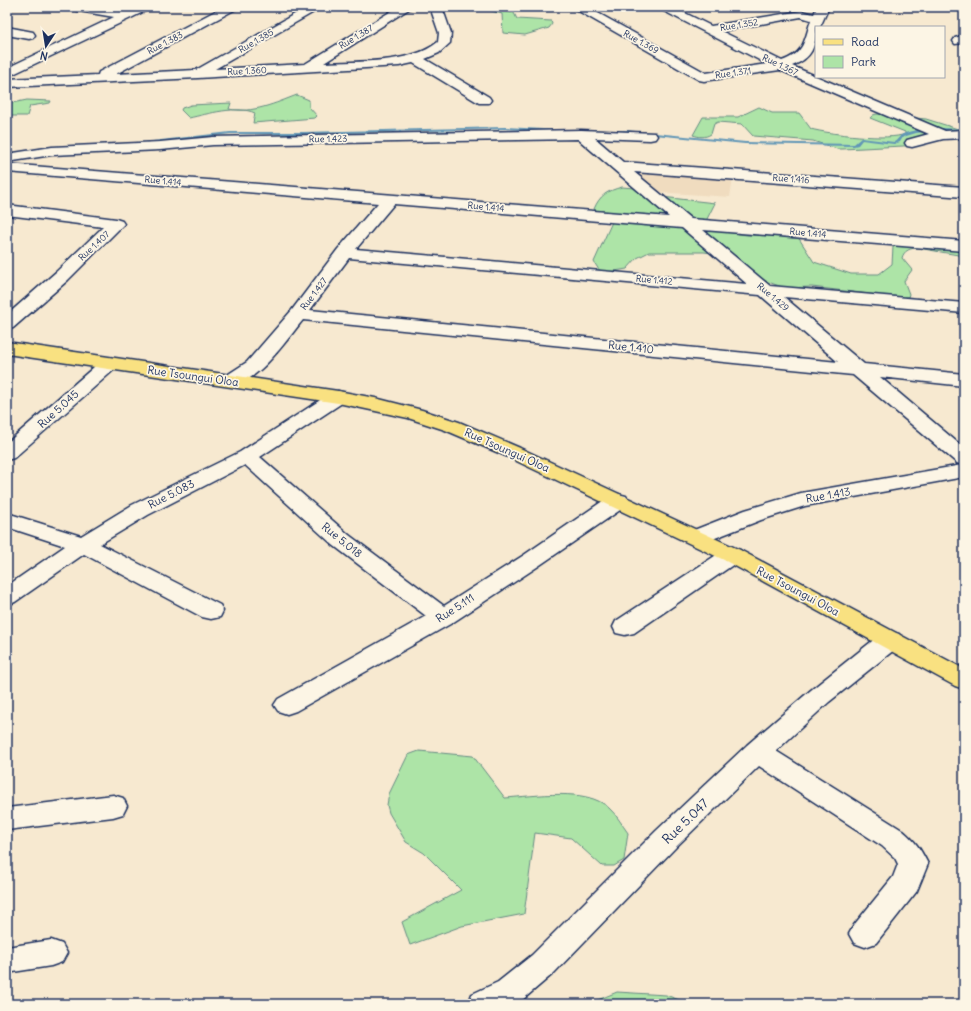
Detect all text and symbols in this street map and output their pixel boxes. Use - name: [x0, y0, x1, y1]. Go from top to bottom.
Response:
- street label: Rue 1.352: [719, 16, 759, 33]
- street label: Rue 1.387: [337, 22, 375, 51]
- north arrow: [26, 26, 66, 66]
- street label: Rue 1.385: [236, 26, 275, 55]
- legend: [815, 26, 945, 78]
- street label: Rue 1.369: [622, 27, 661, 56]
- street label: Rue 1.383: [145, 29, 184, 57]
- text: Road: [851, 34, 879, 49]
- text: N: [39, 48, 49, 63]
- street label: Rue 1.367: [761, 52, 800, 78]
- text: Park: [851, 54, 876, 69]
- street label: Rue 1.360: [227, 64, 267, 77]
- street label: Rue 1.371: [714, 65, 752, 80]
- street label: Rue 1.423: [309, 133, 347, 144]
- street label: Rue 1.416: [772, 172, 810, 185]
- street label: Rue 1.414: [144, 173, 182, 188]
- street label: Rue 1.414: [467, 199, 505, 214]
- street label: Rue 1.414: [789, 225, 827, 240]
- street label: Rue 1.407: [76, 228, 112, 263]
- street label: Rue 1.412: [635, 272, 673, 287]
- street label: Rue 1.427: [298, 275, 330, 312]
- street label: Rue 1.429: [755, 280, 792, 313]
- street label: Rue 1.410: [607, 338, 655, 356]
- street label: Rue Tsoungui Oloa: [147, 363, 239, 389]
- street label: Rue 5.045: [35, 387, 81, 431]
- street label: Rue Tsoungui Oloa: [462, 425, 552, 475]
- street label: Rue 5.083: [145, 476, 197, 512]
- street label: Rue 1.413: [805, 484, 851, 506]
- street label: Rue 5.018: [319, 519, 365, 561]
- street label: Rue Tsoungui Oloa: [754, 563, 842, 619]
- street label: Rue 5.111: [433, 590, 477, 626]
- street label: Rue 5.047: [658, 795, 713, 848]

